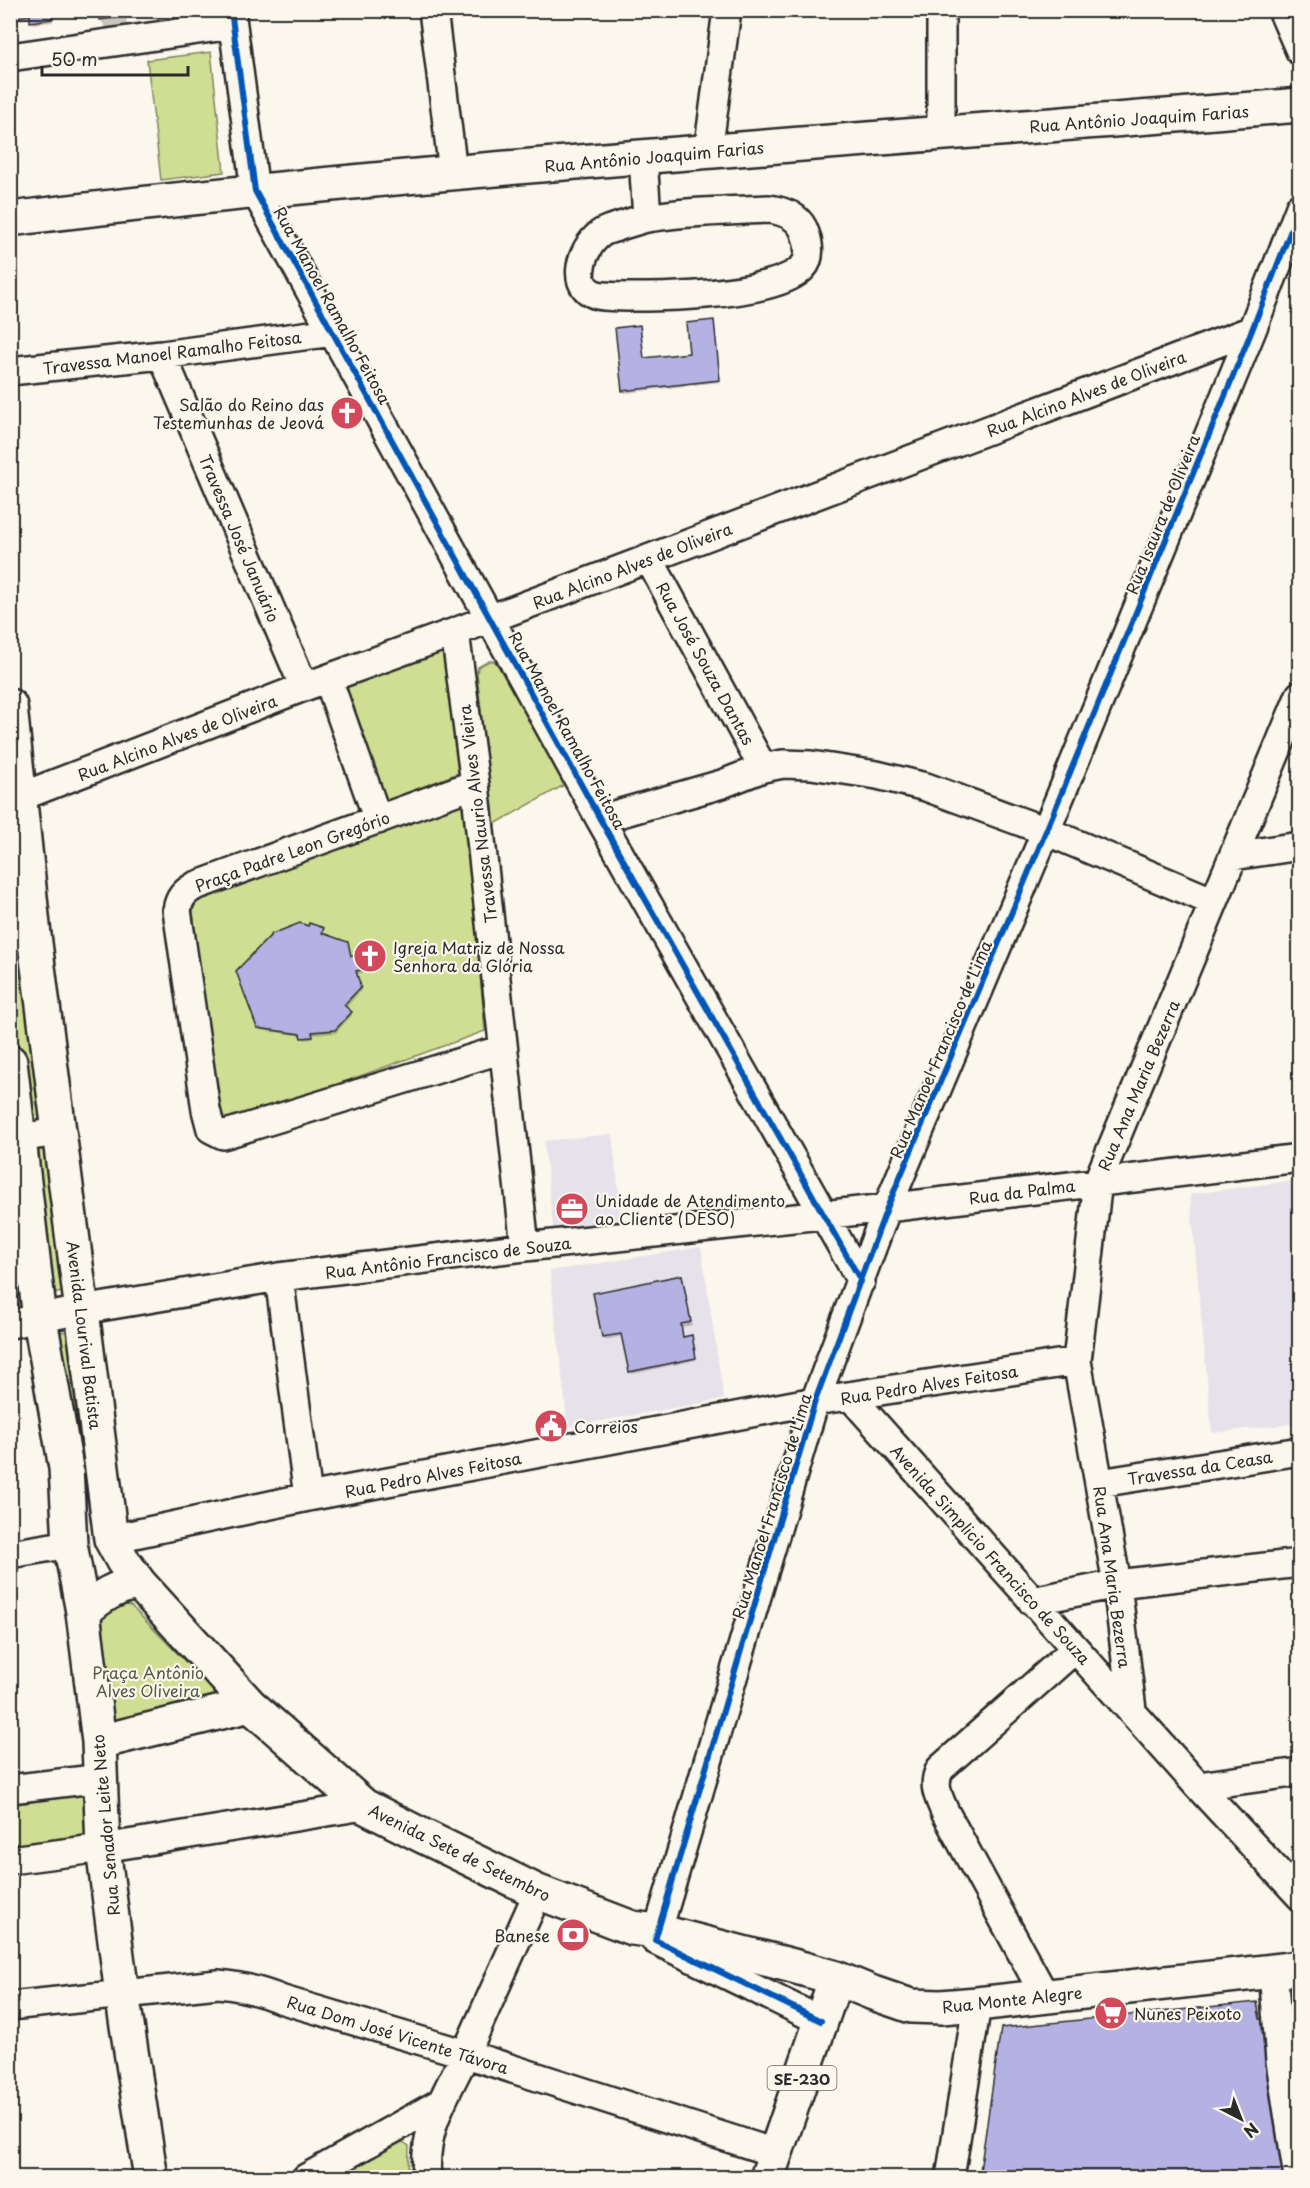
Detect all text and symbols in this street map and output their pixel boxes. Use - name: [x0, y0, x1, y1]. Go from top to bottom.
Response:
- scale bar: [42, 39, 188, 77]
- text: 50 m: [51, 45, 98, 72]
- street label: Rua Antônio Joaquim Farias: [1028, 98, 1250, 138]
- street label: Rua Antônio Joaquim Farias: [543, 134, 765, 178]
- street label: Rua Manoel Ramalho Feitosa: [269, 202, 397, 408]
- street label: Travessa Manoel Ramalho Feitosa: [41, 324, 303, 380]
- street label: Rua Alcino Alves de Oliveira: [983, 344, 1189, 442]
- place label: Salão do Reino das Testemunhas de Jeová: [153, 392, 324, 434]
- church icon: Salão do Reino das Testemunhas de Jeová: [329, 395, 365, 431]
- street label: Rua Isaura de Oliveira: [1119, 430, 1205, 598]
- street label: Travessa José Januário: [194, 450, 286, 626]
- street label: Rua Alcino Alves de Oliveira: [529, 516, 735, 614]
- street label: Rua José Souza Dantas: [651, 577, 761, 749]
- street label: Rua Manoel Ramalho Feitosa: [504, 627, 632, 833]
- street label: Rua Alcino Alves de Oliveira: [74, 688, 280, 786]
- street label: Travessa Naurio Alves Vieira: [452, 703, 502, 925]
- street label: Praça Padre Leon Gregório: [191, 804, 393, 897]
- place label: Igreja Matriz de Nossa Senhora da Glória: [393, 935, 564, 977]
- street label: Rua Manoel Francisco de Lima: [883, 936, 997, 1162]
- church icon: Igreja Matriz de Nossa Senhora da Glória: [352, 938, 388, 974]
- street label: Rua Ana Maria Bezerra: [1091, 996, 1185, 1174]
- street label: Rua da Palma: [968, 1173, 1077, 1209]
- place label: Unidade de Atendimento ao Cliente (DESO): [595, 1188, 785, 1230]
- office icon: Unidade de Atendimento ao Cliente (DESO): [554, 1191, 590, 1227]
- street label: Rua Antônio Francisco de Souza: [324, 1230, 572, 1284]
- street label: Avenida Lourival Batista: [62, 1239, 108, 1431]
- street label: Rua Pedro Alves Feitosa: [838, 1358, 1020, 1410]
- street label: Rua Manoel Francisco de Lima: [725, 1390, 817, 1622]
- public building icon: Correios: [533, 1408, 569, 1444]
- place label: Correios: [574, 1414, 638, 1438]
- street label: Avenida Simplicio Francisco de Souza: [886, 1439, 1096, 1669]
- street label: Travessa da Ceasa: [1126, 1444, 1274, 1490]
- street label: Rua Pedro Alves Feitosa: [343, 1445, 524, 1503]
- street label: Rua Ana Maria Bezerra: [1088, 1484, 1138, 1670]
- park label: Praça Antônio Alves Oliveira: [92, 1660, 204, 1702]
- street label: Rua Senador Leite Neto: [85, 1733, 125, 1917]
- street label: Avenida Sete de Setembro: [365, 1797, 555, 1907]
- bank icon: Banese: [555, 1917, 591, 1953]
- place label: Banese: [494, 1923, 550, 1947]
- street label: Rua Monte Alegre: [941, 1980, 1083, 2018]
- street label: Rua Dom José Vicente Távora: [284, 1989, 512, 2079]
- supermarket icon: Nunes Peixoto: [1093, 1995, 1129, 2031]
- place label: Nunes Peixoto: [1134, 2001, 1241, 2025]
- road number: SE-230: [768, 2066, 836, 2090]
- north arrow: [1211, 2089, 1271, 2149]
- text: N: [1239, 2118, 1264, 2144]

